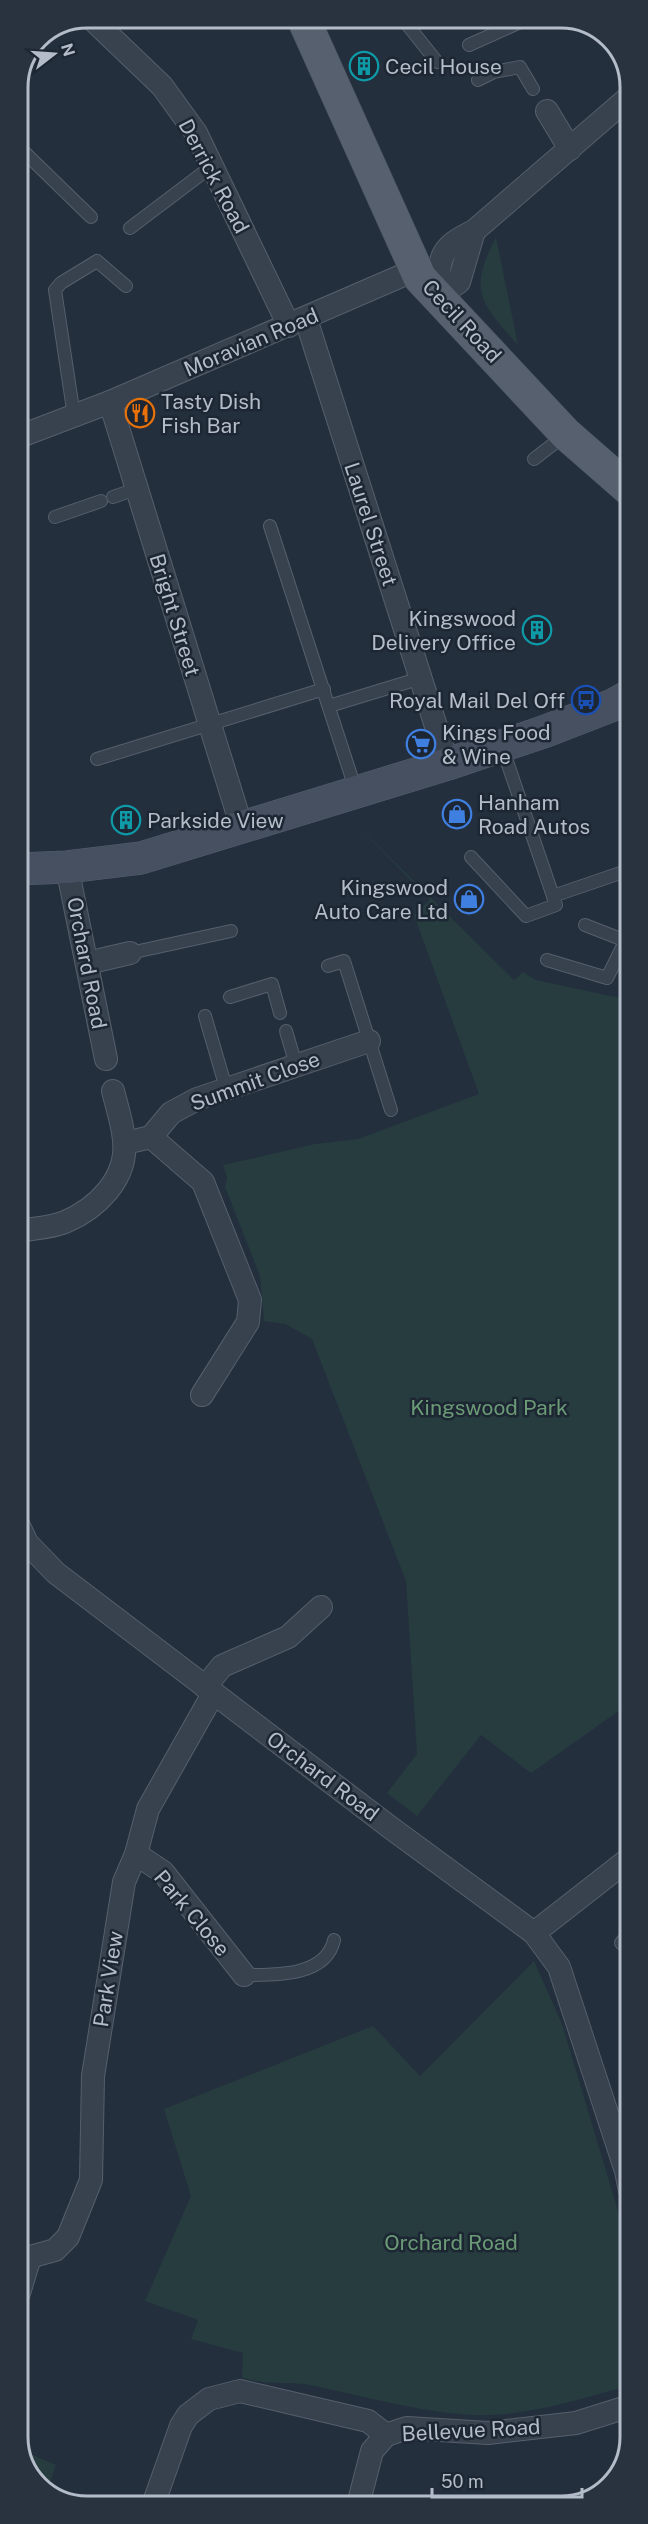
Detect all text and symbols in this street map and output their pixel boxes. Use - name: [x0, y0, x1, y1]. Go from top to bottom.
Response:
- north arrow: [24, 24, 84, 84]
- text: N: [57, 41, 79, 59]
- building icon: Cecil House: [348, 50, 380, 82]
- place label: Cecil House: [385, 54, 502, 79]
- street label: Derrick Road: [173, 115, 255, 237]
- street label: Cecil Road: [417, 274, 507, 368]
- street label: Moravian Road: [180, 302, 322, 382]
- place label: Tasty Dish Fish Bar: [161, 389, 261, 438]
- restaurant icon: Tasty Dish Fish Bar: [124, 397, 156, 429]
- street label: Laurel Street: [339, 459, 403, 589]
- street label: Bright Street: [145, 551, 205, 679]
- place label: Kingswood Delivery Office: [371, 606, 516, 655]
- building icon: Kingswood Delivery Office: [521, 614, 553, 646]
- bus stop icon: Royal Mail Del Off: [570, 684, 602, 716]
- place label: Royal Mail Del Off: [389, 688, 565, 713]
- place label: Kings Food & Wine: [442, 720, 551, 769]
- supermarket icon: Kings Food & Wine: [405, 728, 437, 760]
- place label: Hanham Road Autos: [478, 790, 590, 839]
- shop icon: Hanham Road Autos: [441, 798, 473, 830]
- building icon: Parkside View: [110, 804, 142, 836]
- place label: Parkside View: [147, 808, 284, 833]
- place label: Kingswood Auto Care Ltd: [314, 875, 448, 924]
- shop icon: Kingswood Auto Care Ltd: [453, 883, 485, 915]
- street label: Orchard Road: [62, 895, 112, 1031]
- street label: Summit Close: [187, 1046, 323, 1116]
- park label: Kingswood Park: [410, 1395, 568, 1420]
- street label: Orchard Road: [262, 1726, 384, 1826]
- street label: Park Close: [149, 1865, 235, 1961]
- street label: Park View: [88, 1929, 128, 2029]
- park label: Orchard Road: [384, 2230, 518, 2255]
- street label: Bellevue Road: [401, 2414, 541, 2446]
- scale bar: [432, 2461, 582, 2499]
- text: 50 m: [441, 2471, 484, 2492]

